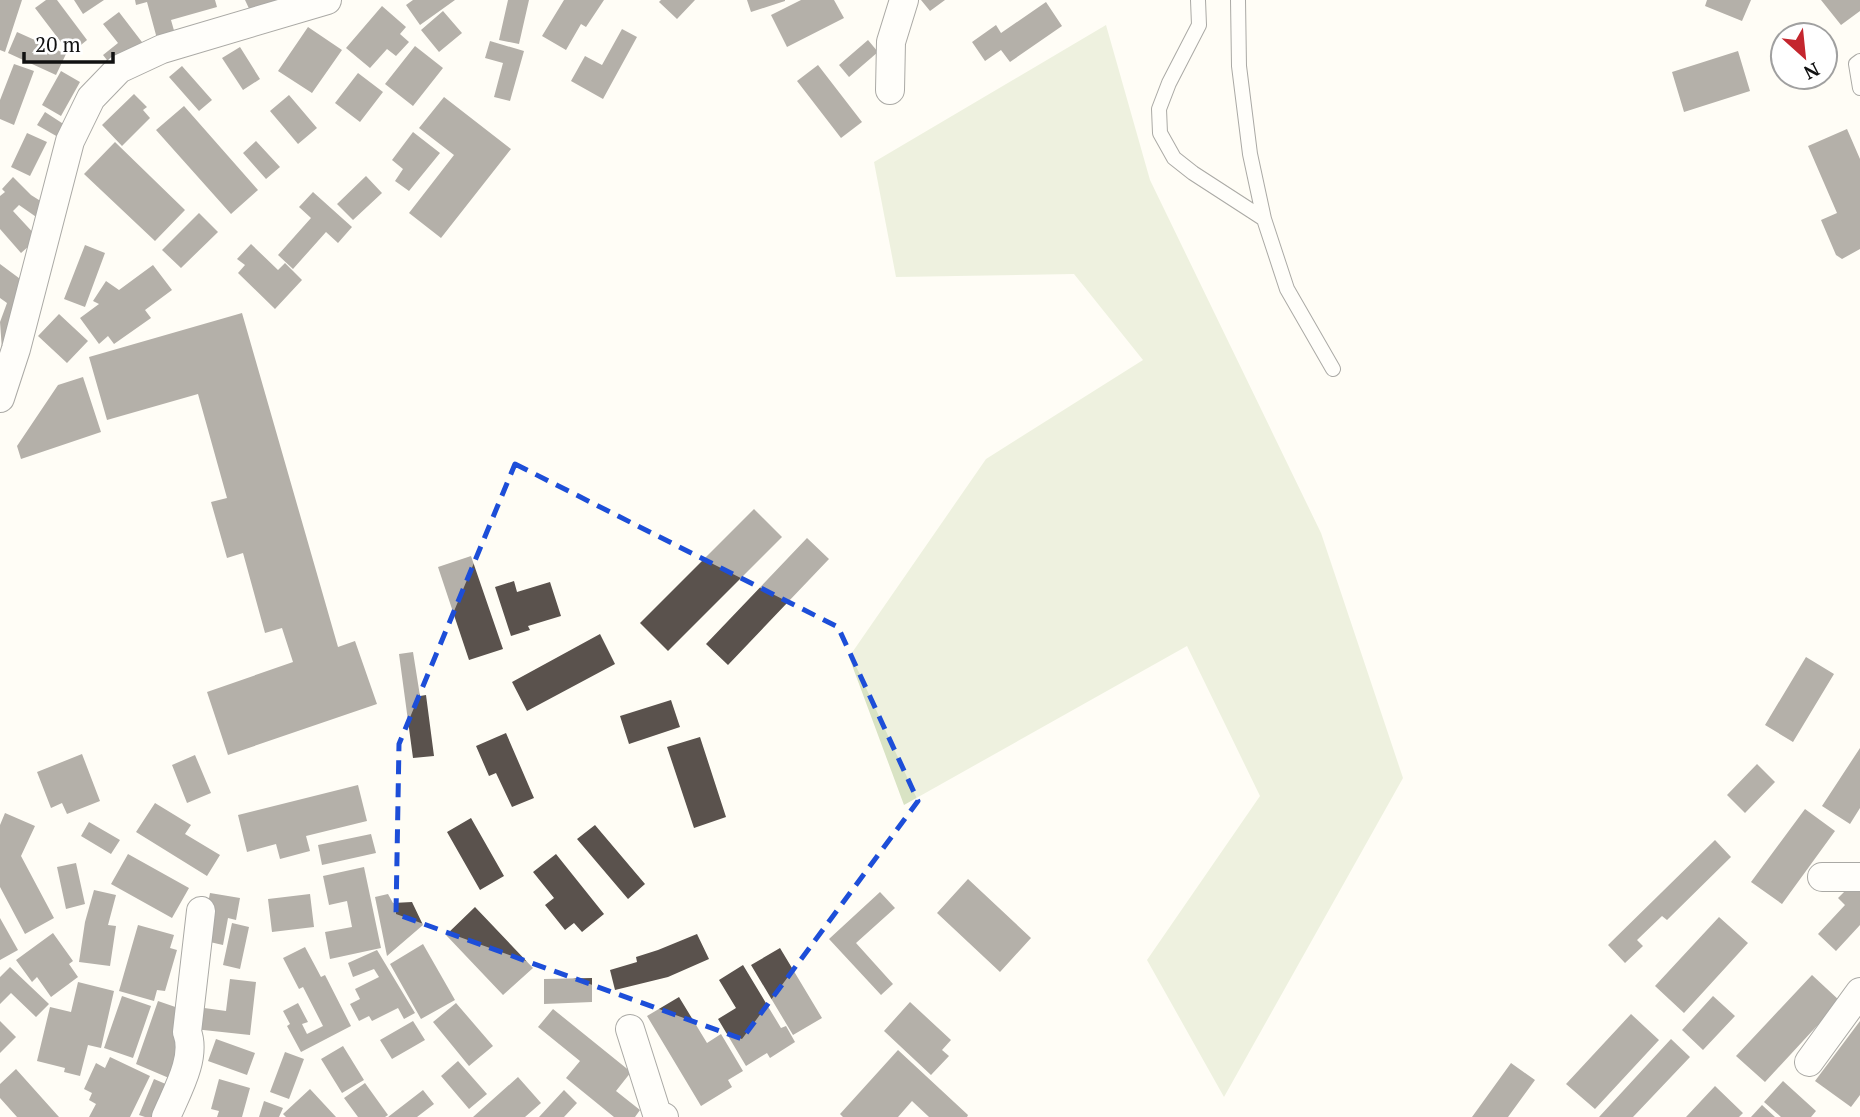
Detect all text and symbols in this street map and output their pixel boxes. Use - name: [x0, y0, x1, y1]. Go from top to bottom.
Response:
- scale bar: [24, 21, 114, 65]
- north arrow: [1769, 21, 1839, 91]
- text: 20 m: [35, 30, 81, 58]
- text: N: [1799, 57, 1824, 86]

